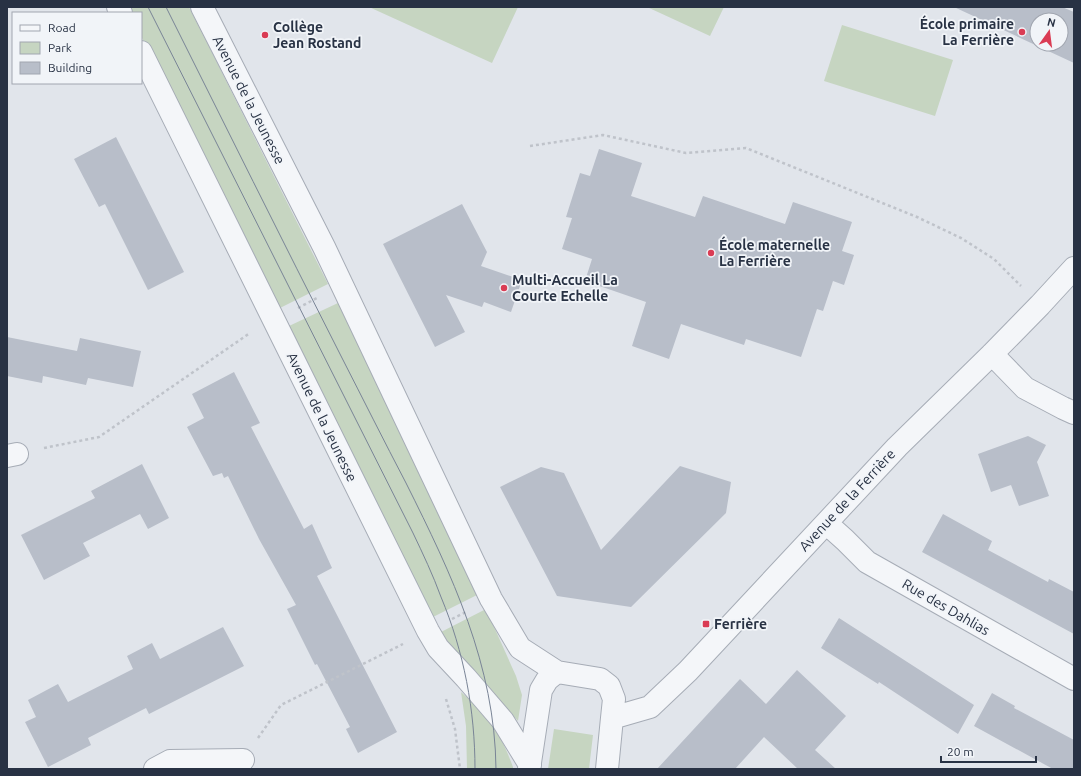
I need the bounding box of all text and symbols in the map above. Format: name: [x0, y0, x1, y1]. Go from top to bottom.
legend: [12, 12, 142, 84]
north arrow: [1029, 12, 1069, 52]
place label: École primaire La Ferrière: [920, 15, 1014, 48]
text: N: [1046, 15, 1057, 29]
place label: Collège Jean Rostand: [273, 19, 361, 51]
text: Road: [48, 21, 76, 34]
marker: École primaire La Ferrière: [1017, 27, 1027, 37]
marker: Collège Jean Rostand: [260, 30, 270, 40]
street label: Avenue de la Jeunesse: [210, 33, 288, 167]
text: Park: [48, 41, 72, 54]
text: Building: [48, 61, 92, 74]
place label: École maternelle La Ferrière: [719, 236, 830, 269]
marker: École maternelle La Ferrière: [706, 248, 716, 258]
place label: Multi-Accueil La Courte Echelle: [512, 272, 618, 304]
marker: Multi-Accueil La Courte Echelle: [499, 283, 509, 293]
street label: Avenue de la Jeunesse: [284, 350, 360, 484]
street label: Avenue de la Ferrière: [796, 446, 898, 554]
street label: Rue des Dahlias: [899, 576, 993, 638]
place label: Ferrière: [714, 616, 767, 632]
marker: Ferrière: [701, 619, 711, 629]
scale bar: [941, 738, 1036, 764]
text: 20 m: [947, 745, 974, 758]

